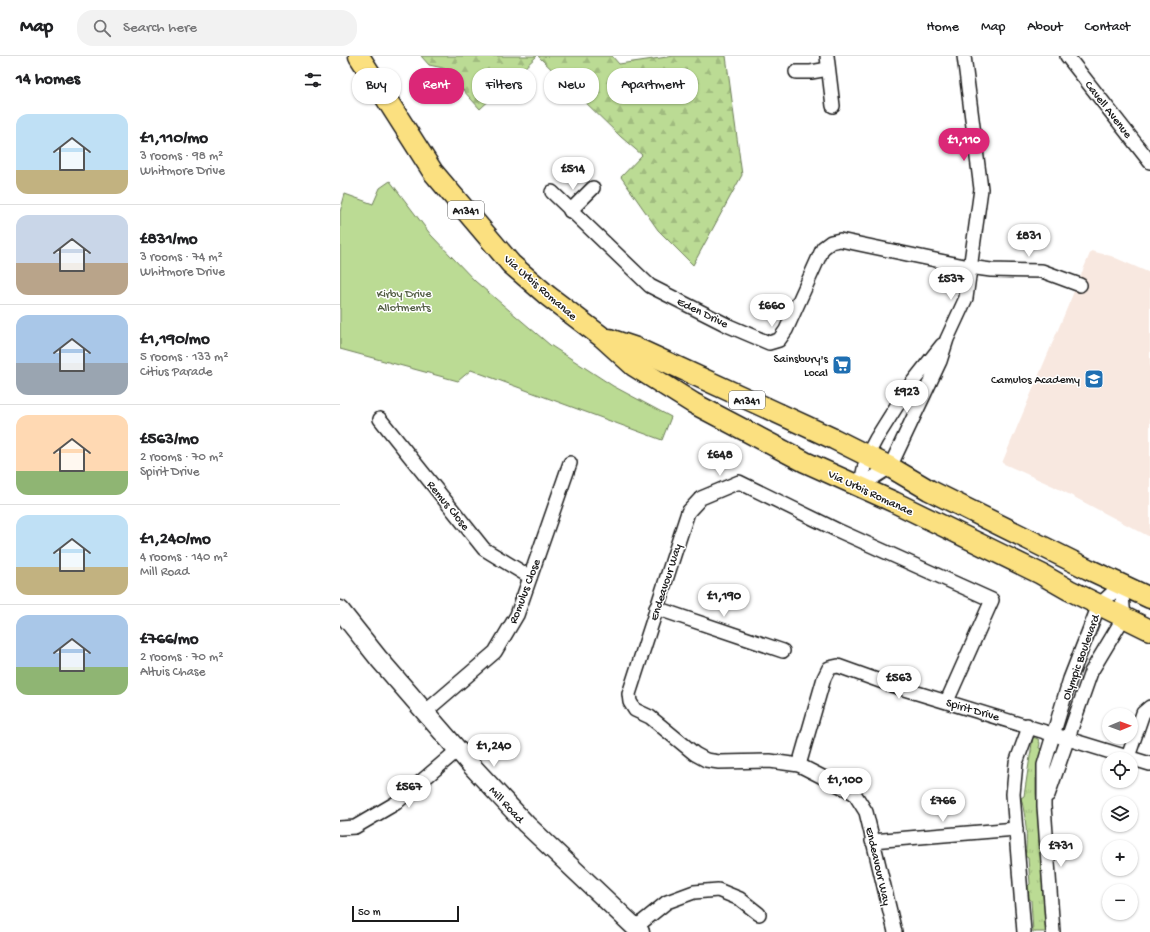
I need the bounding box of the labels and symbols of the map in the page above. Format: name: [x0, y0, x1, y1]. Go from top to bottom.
street label: Cavell Avenue: [1081, 79, 1135, 142]
pin: £1,110: [931, 128, 997, 162]
pin: £514: [549, 157, 597, 191]
road number: A1341: [448, 201, 484, 219]
pin: £831: [1005, 224, 1053, 258]
street label: Via Urbis Romanae: [499, 252, 580, 325]
pin: £537: [927, 267, 975, 301]
park label: Kirby Drive Allotments: [377, 288, 432, 316]
pin: £660: [748, 294, 796, 328]
street label: Eden Drive: [674, 295, 731, 333]
place label: Sainsbury's Local: [773, 353, 829, 381]
supermarket icon: Sainsbury's Local: [831, 354, 853, 376]
school or university icon: Camulos Academy: [1083, 368, 1105, 390]
place label: Camulos Academy: [991, 374, 1080, 388]
pin: £923: [883, 380, 931, 414]
road number: A1341: [729, 391, 765, 409]
pin: £648: [696, 443, 744, 477]
street label: Via Urbis Romanae: [824, 468, 916, 520]
street label: Remus Close: [423, 479, 472, 535]
street label: Endeavour Way: [648, 542, 686, 623]
street label: Romulus Close: [507, 557, 545, 626]
pin: £1,190: [691, 584, 757, 618]
street label: Olympic Boulevard: [1060, 612, 1104, 702]
pin: £563: [875, 666, 923, 700]
street label: Spirit Drive: [944, 697, 1001, 725]
north arrow: [1102, 708, 1138, 744]
pin: £1,240: [461, 734, 527, 768]
pin: £1,100: [812, 768, 878, 802]
pin: £567: [385, 775, 433, 809]
street label: Mill Road: [485, 784, 527, 827]
pin: £766: [919, 789, 967, 823]
street label: Endeavour Way: [861, 826, 893, 907]
pin: £731: [1037, 834, 1085, 868]
scale bar: [352, 904, 459, 923]

